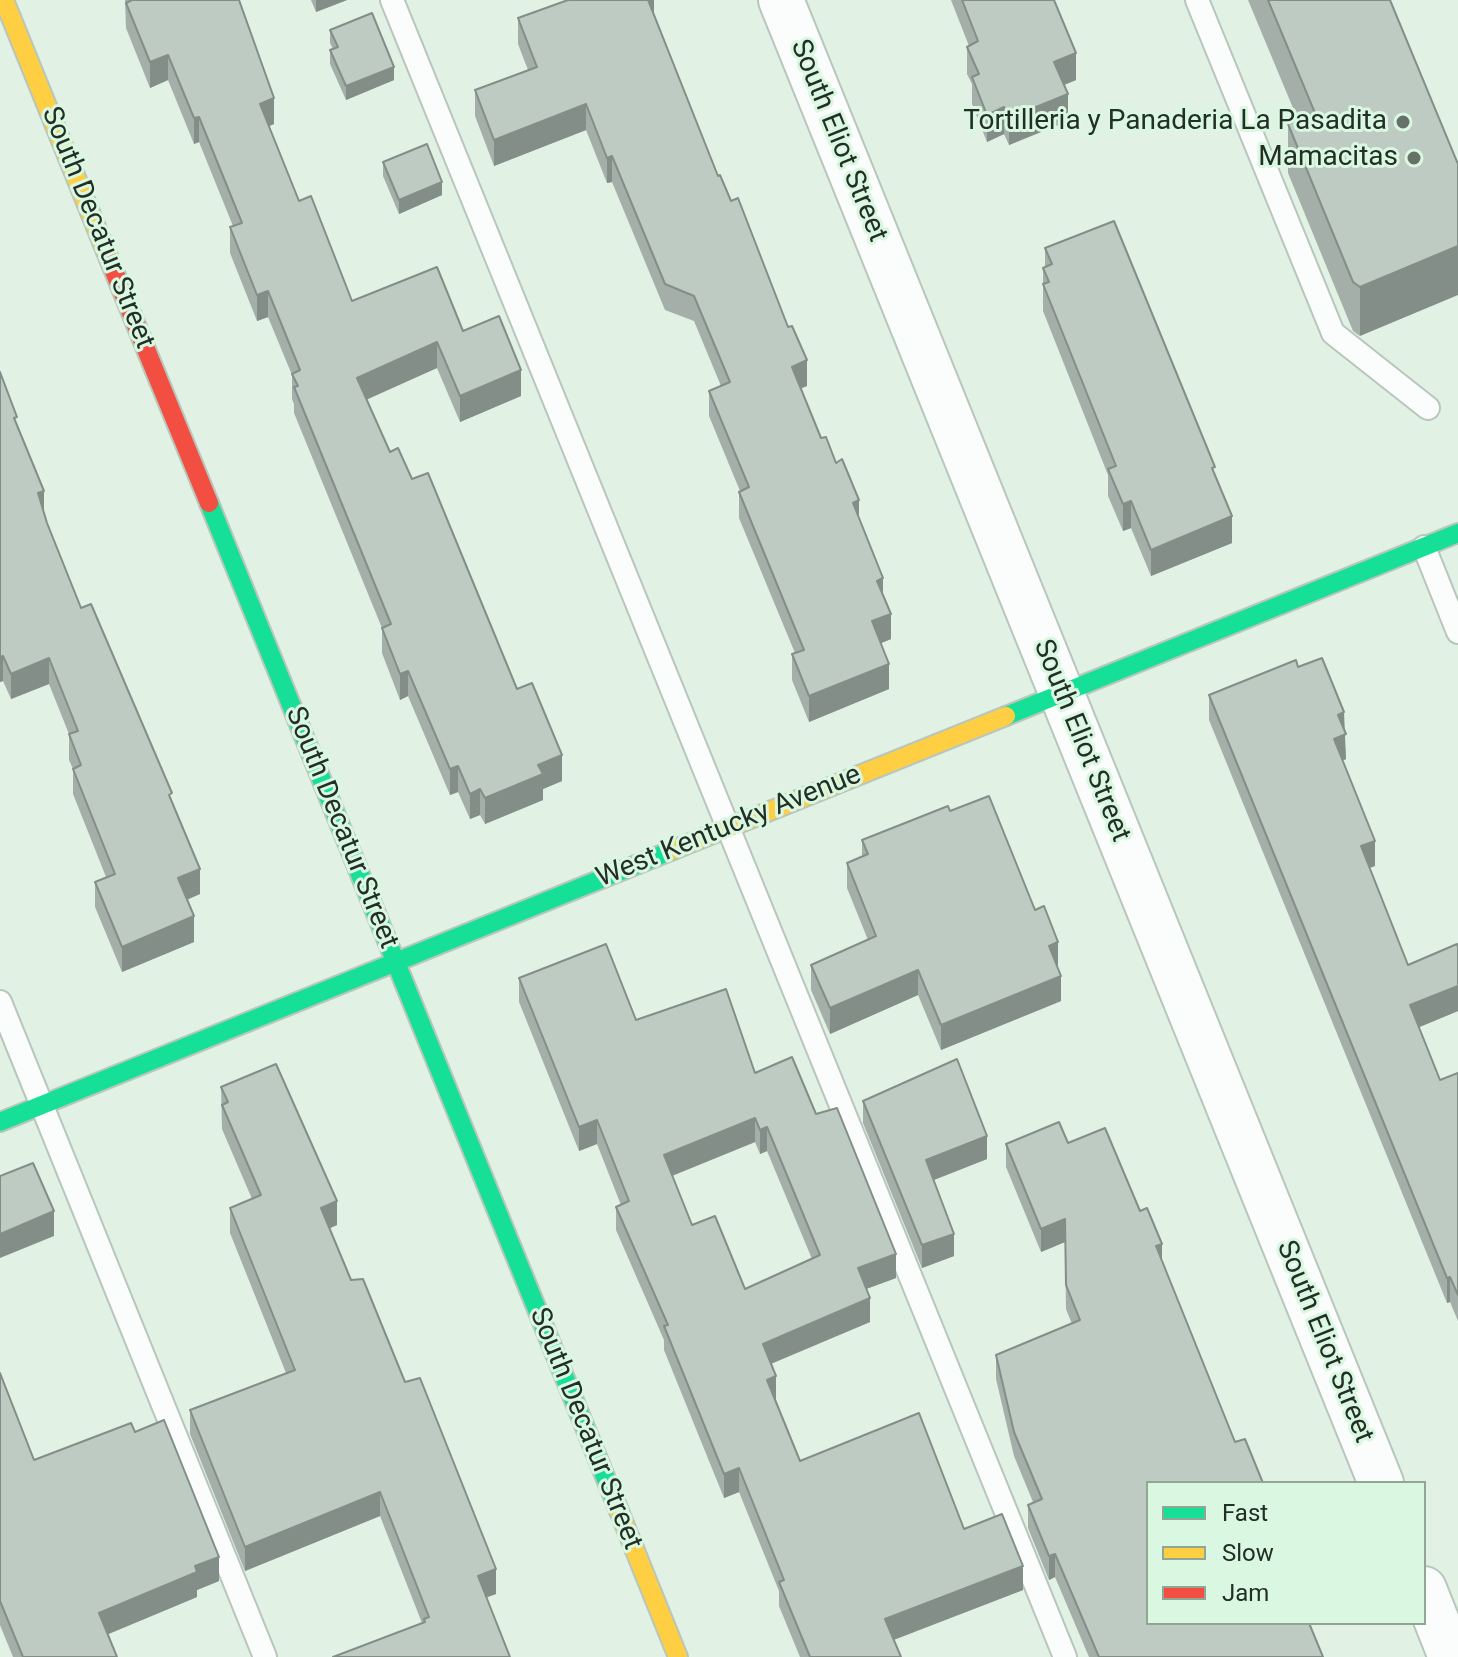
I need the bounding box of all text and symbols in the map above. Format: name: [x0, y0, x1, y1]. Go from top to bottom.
street label: South Eliot Street: [782, 35, 894, 247]
street label: South Decatur Street: [33, 102, 161, 354]
place label: Tortilleria y Panaderia La Pasadita: [963, 105, 1387, 139]
marker: Tortilleria y Panaderia La Pasadita: [1394, 113, 1412, 131]
place label: Mamacitas: [1258, 141, 1398, 175]
marker: Mamacitas: [1405, 149, 1423, 167]
street label: South Eliot Street: [1025, 635, 1137, 847]
street label: South Decatur Street: [277, 702, 405, 954]
street label: West Kentucky Avenue: [592, 759, 866, 895]
street label: South Eliot Street: [1268, 1236, 1380, 1448]
street label: South Decatur Street: [521, 1303, 649, 1555]
legend: [1146, 1481, 1426, 1625]
text: Fast: [1222, 1499, 1268, 1527]
text: Slow: [1222, 1539, 1274, 1567]
text: Jam: [1222, 1579, 1269, 1607]

